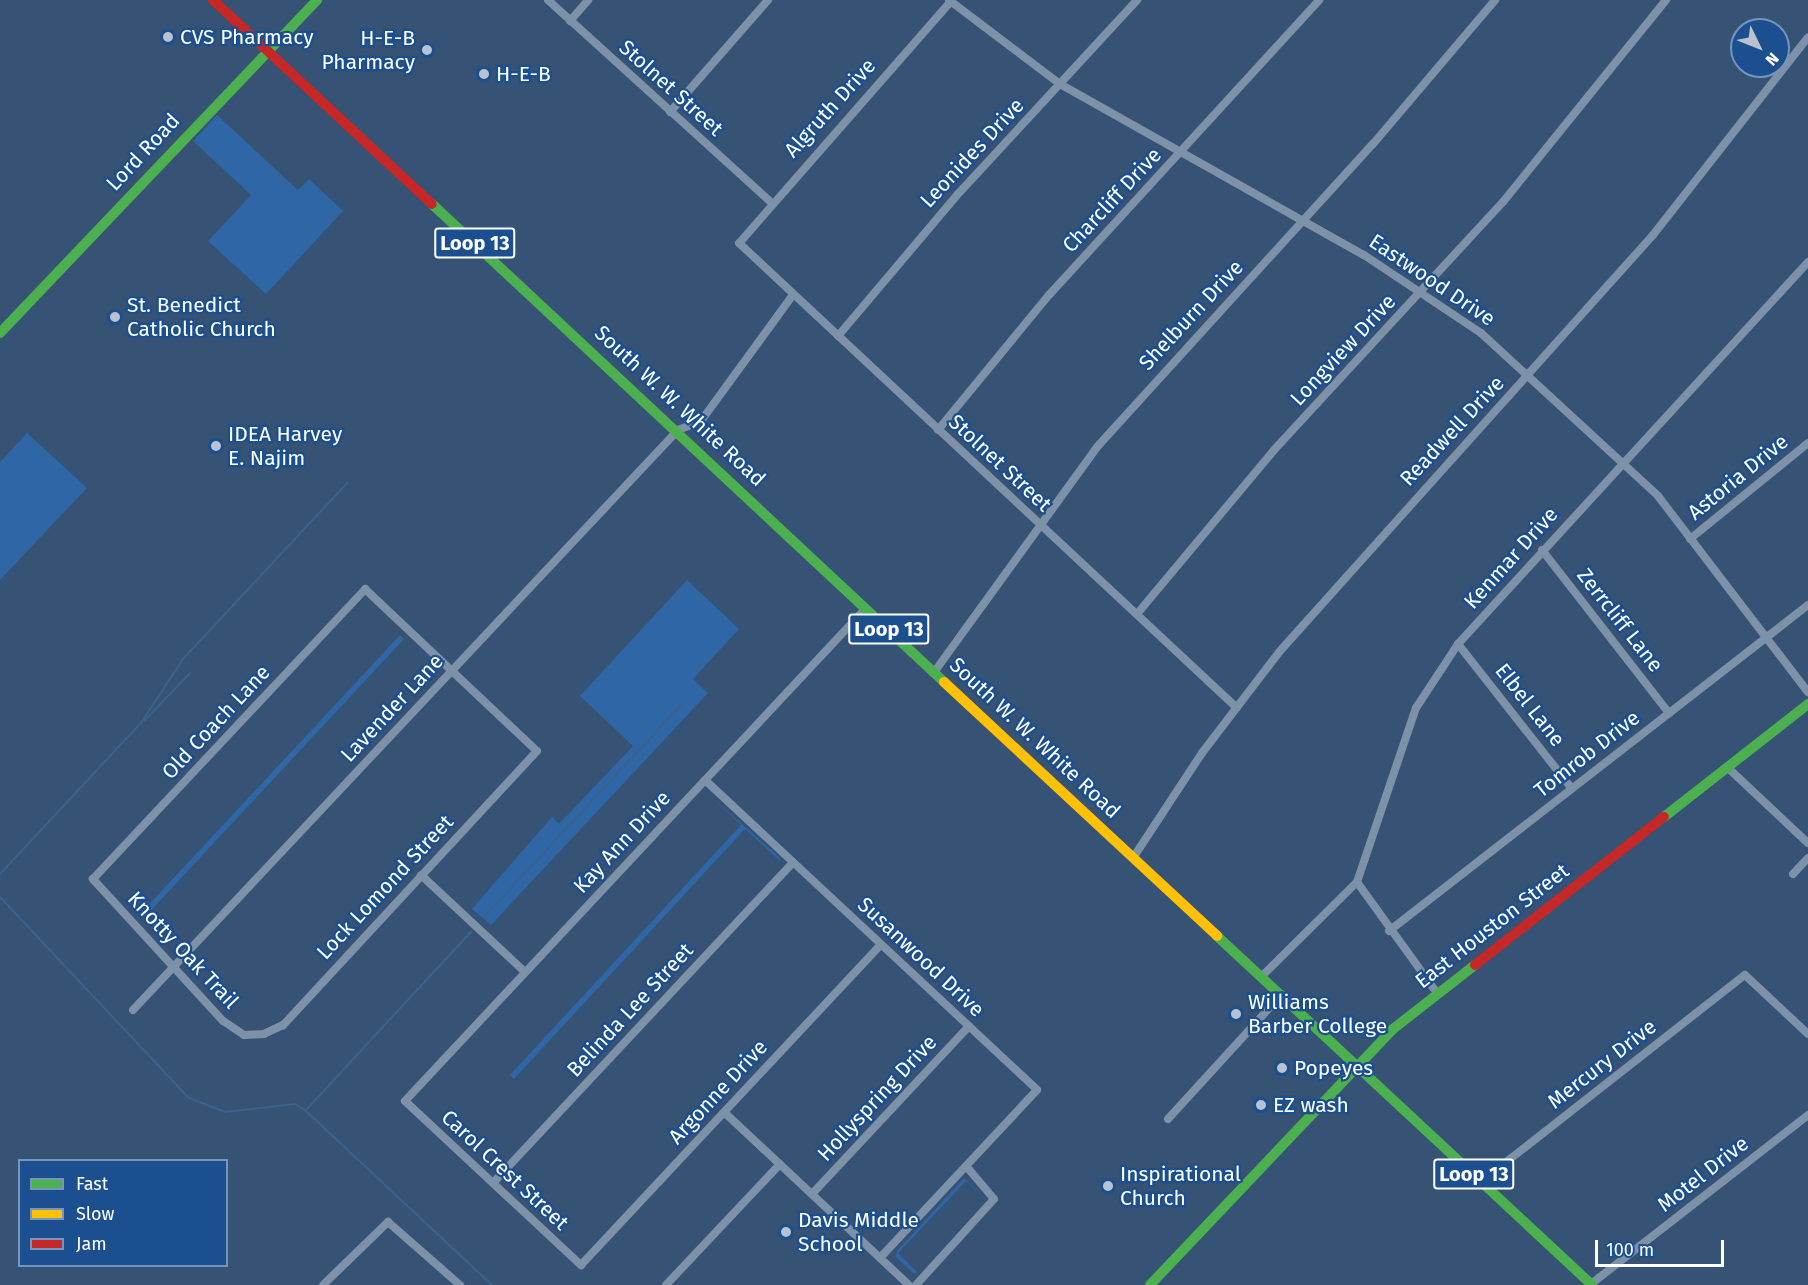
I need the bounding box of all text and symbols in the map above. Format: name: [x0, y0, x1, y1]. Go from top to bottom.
north arrow: [1730, 18, 1790, 78]
place label: CVS Pharmacy: [180, 24, 314, 50]
place label: H-E-B Pharmacy: [322, 25, 415, 75]
marker: CVS Pharmacy: [161, 30, 175, 44]
street label: Stolnet Street: [614, 35, 728, 141]
marker: H-E-B Pharmacy: [420, 43, 434, 57]
text: N: [1762, 49, 1783, 70]
street label: Algruth Drive: [779, 53, 881, 163]
place label: H-E-B: [496, 61, 551, 87]
marker: H-E-B: [477, 67, 491, 81]
street label: Leonides Drive: [915, 93, 1029, 213]
street label: Lord Road: [101, 108, 185, 196]
street label: Charcliff Drive: [1057, 142, 1167, 258]
road number: Loop 13: [433, 226, 517, 260]
street label: Eastwood Drive: [1364, 229, 1500, 331]
street label: Shelburn Drive: [1134, 255, 1248, 375]
street label: Longview Drive: [1285, 289, 1401, 411]
place label: St. Benedict Catholic Church: [127, 292, 276, 342]
marker: St. Benedict Catholic Church: [108, 310, 122, 324]
street label: South W. W. White Road: [589, 320, 771, 492]
street label: Readwell Drive: [1395, 371, 1509, 491]
street label: Stolnet Street: [944, 409, 1056, 517]
place label: IDEA Harvey E. Najim: [228, 421, 342, 471]
street label: Astoria Drive: [1683, 429, 1793, 525]
marker: IDEA Harvey E. Najim: [209, 439, 223, 453]
street label: Kenmar Drive: [1459, 502, 1563, 614]
street label: Zerrcliff Lane: [1572, 563, 1668, 677]
road number: Loop 13: [847, 612, 931, 646]
street label: Lavender Lane: [336, 649, 448, 767]
street label: South W. W. White Road: [944, 652, 1126, 824]
street label: Elbel Lane: [1490, 659, 1570, 751]
street label: Old Coach Lane: [157, 660, 275, 784]
street label: Tomrob Drive: [1529, 705, 1645, 803]
street label: Kay Ann Drive: [568, 786, 676, 898]
street label: Lock Lomond Street: [312, 810, 458, 964]
street label: East Houston Street: [1410, 858, 1574, 994]
street label: Knotty Oak Trail: [122, 886, 244, 1014]
street label: Susanwood Drive: [852, 892, 990, 1022]
street label: Belinda Lee Street: [562, 938, 698, 1082]
place label: Williams Barber College: [1248, 989, 1387, 1039]
marker: Williams Barber College: [1229, 1007, 1243, 1021]
street label: Mercury Drive: [1543, 1014, 1661, 1114]
street label: Hollyspring Drive: [812, 1030, 942, 1166]
street label: Argonne Drive: [663, 1035, 773, 1149]
place label: Popeyes: [1294, 1055, 1373, 1081]
marker: Popeyes: [1275, 1061, 1289, 1075]
place label: EZ wash: [1273, 1092, 1349, 1118]
marker: EZ wash: [1254, 1098, 1268, 1112]
street label: Carol Crest Street: [436, 1105, 574, 1235]
street label: Motel Drive: [1653, 1131, 1753, 1217]
road number: Loop 13: [1432, 1157, 1516, 1191]
legend: [18, 1159, 228, 1267]
place label: Inspirational Church: [1120, 1161, 1241, 1211]
text: Fast: [76, 1173, 108, 1195]
marker: Inspirational Church: [1101, 1179, 1115, 1193]
text: Slow: [76, 1203, 114, 1225]
place label: Davis Middle School: [798, 1207, 919, 1257]
marker: Davis Middle School: [779, 1225, 793, 1239]
scale bar: [1598, 1228, 1727, 1266]
text: Jam: [76, 1233, 107, 1255]
text: 100 m: [1606, 1239, 1654, 1261]

